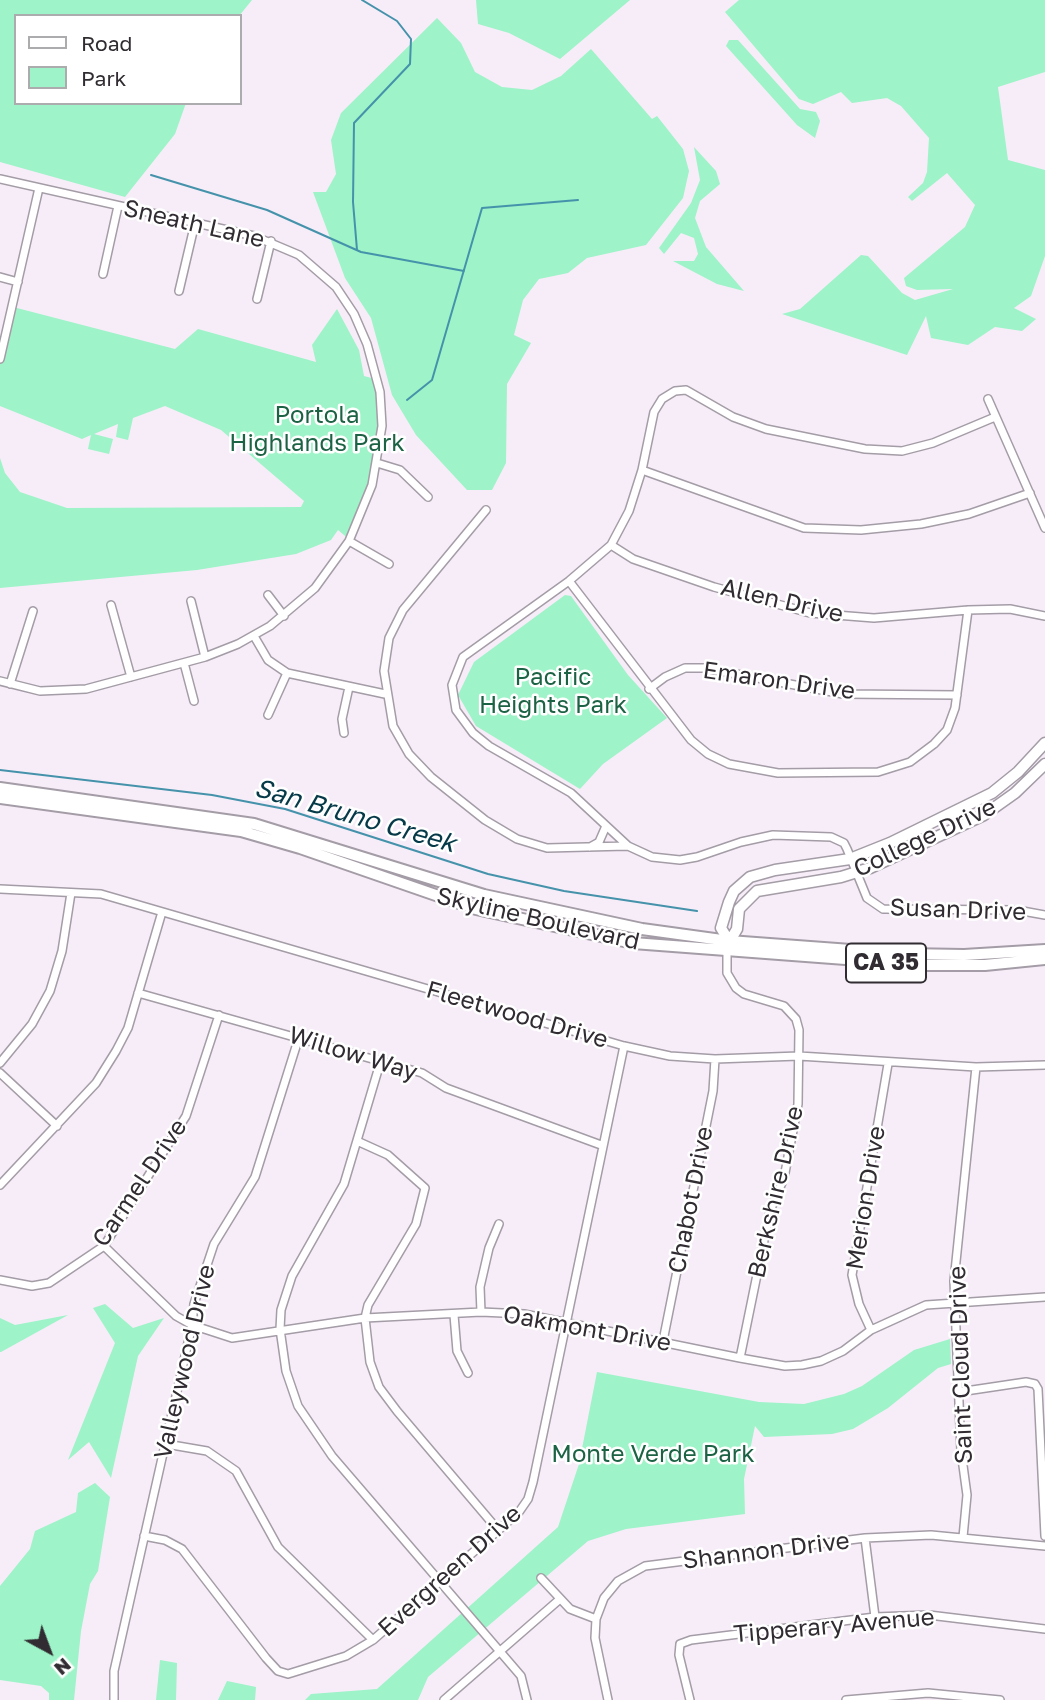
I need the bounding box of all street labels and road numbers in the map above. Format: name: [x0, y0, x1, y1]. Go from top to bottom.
street label: Sneath Lane: [121, 194, 267, 254]
street label: Allen Drive: [718, 573, 846, 629]
street label: Emaron Drive: [701, 656, 857, 706]
street label: College Drive: [849, 792, 1001, 884]
street label: Skyline Boulevard: [434, 882, 642, 956]
street label: Susan Drive: [889, 893, 1027, 927]
road number: CA 35: [846, 944, 926, 982]
street label: Fleetwood Drive: [423, 975, 611, 1055]
street label: Willow Way: [285, 1021, 421, 1087]
street label: Berkshire Drive: [742, 1103, 810, 1281]
street label: Carmel Drive: [87, 1114, 193, 1252]
street label: Chabot Drive: [663, 1124, 719, 1276]
street label: Merion Drive: [840, 1124, 892, 1272]
street label: Valleywood Drive: [149, 1262, 221, 1462]
street label: Saint Cloud Drive: [943, 1265, 979, 1465]
street label: Oakmont Drive: [501, 1300, 673, 1358]
street label: Evergreen Drive: [373, 1499, 527, 1643]
street label: Shannon Drive: [681, 1526, 851, 1576]
street label: Tipperary Avenue: [732, 1603, 936, 1649]

